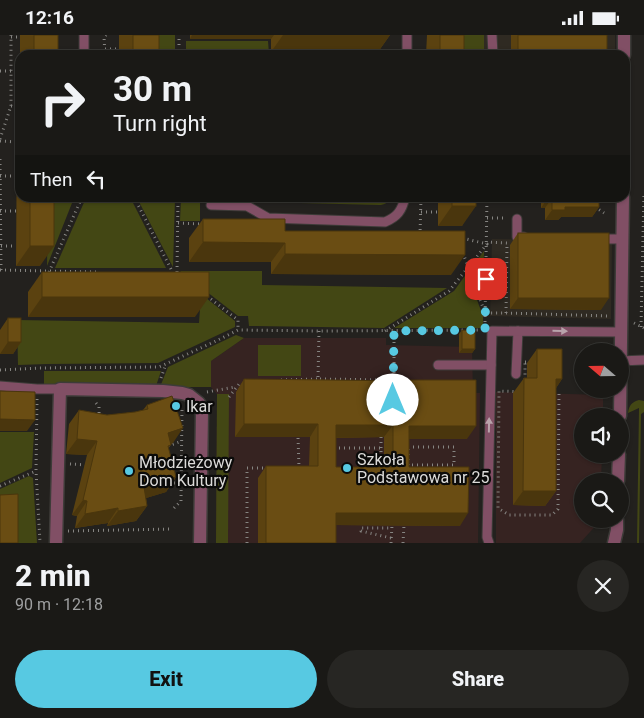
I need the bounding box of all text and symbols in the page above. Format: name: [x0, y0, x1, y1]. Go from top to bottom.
text: 12:16: [25, 6, 74, 29]
text: 30 m: [113, 69, 192, 110]
icon: right: [30, 70, 95, 135]
text: Turn right: [113, 111, 207, 136]
icon: left: [82, 165, 110, 193]
text: Then: [30, 168, 72, 191]
pin: [465, 258, 507, 300]
icon: arrive: [472, 265, 500, 293]
one-way arrow: [552, 327, 568, 335]
north arrow: [574, 343, 629, 397]
map controls: [574, 343, 629, 528]
position arrow: [366, 373, 418, 425]
place label: Ikar: [186, 397, 213, 416]
marker: Ikar: [170, 400, 182, 412]
button: sound: [574, 408, 629, 463]
one-way arrow: [486, 416, 494, 432]
place label: Szkoła Podstawowa nr 25: [357, 450, 489, 487]
place label: Młodzieżowy Dom Kultury: [139, 453, 233, 490]
marker: Szkoła Podstawowa nr 25: [341, 462, 353, 474]
marker: Młodzieżowy Dom Kultury: [123, 465, 135, 477]
button: search: [574, 473, 629, 528]
text: 2 min: [15, 558, 91, 593]
button: close: [577, 560, 629, 612]
text: 90 m · 12:18: [15, 595, 103, 614]
button: Exit: [15, 650, 317, 708]
button: Share: [327, 650, 629, 708]

